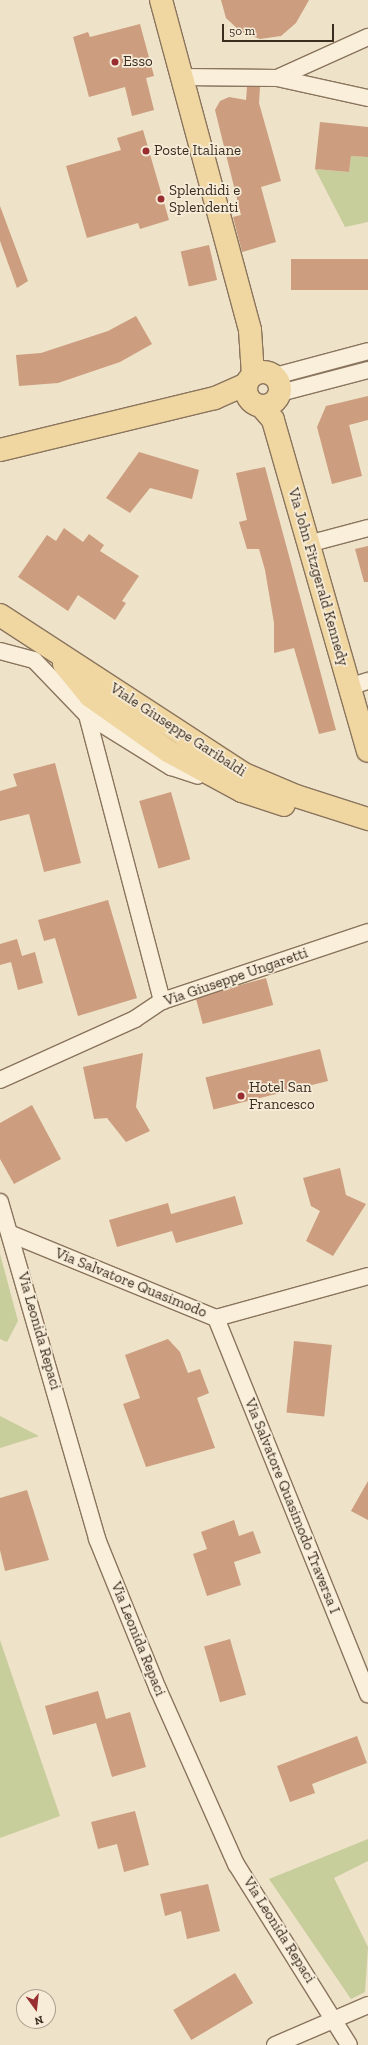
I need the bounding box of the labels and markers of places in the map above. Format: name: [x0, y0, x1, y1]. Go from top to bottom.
place label: Esso: [123, 53, 153, 71]
marker: Esso: [110, 57, 120, 67]
place label: Poste Italiane: [154, 142, 241, 160]
marker: Poste Italiane: [141, 146, 151, 156]
place label: Splendidi e Splendenti: [169, 181, 240, 216]
marker: Splendidi e Splendenti: [156, 194, 166, 204]
place label: Hotel San Francesco: [249, 1078, 315, 1113]
marker: Hotel San Francesco: [236, 1091, 246, 1101]

